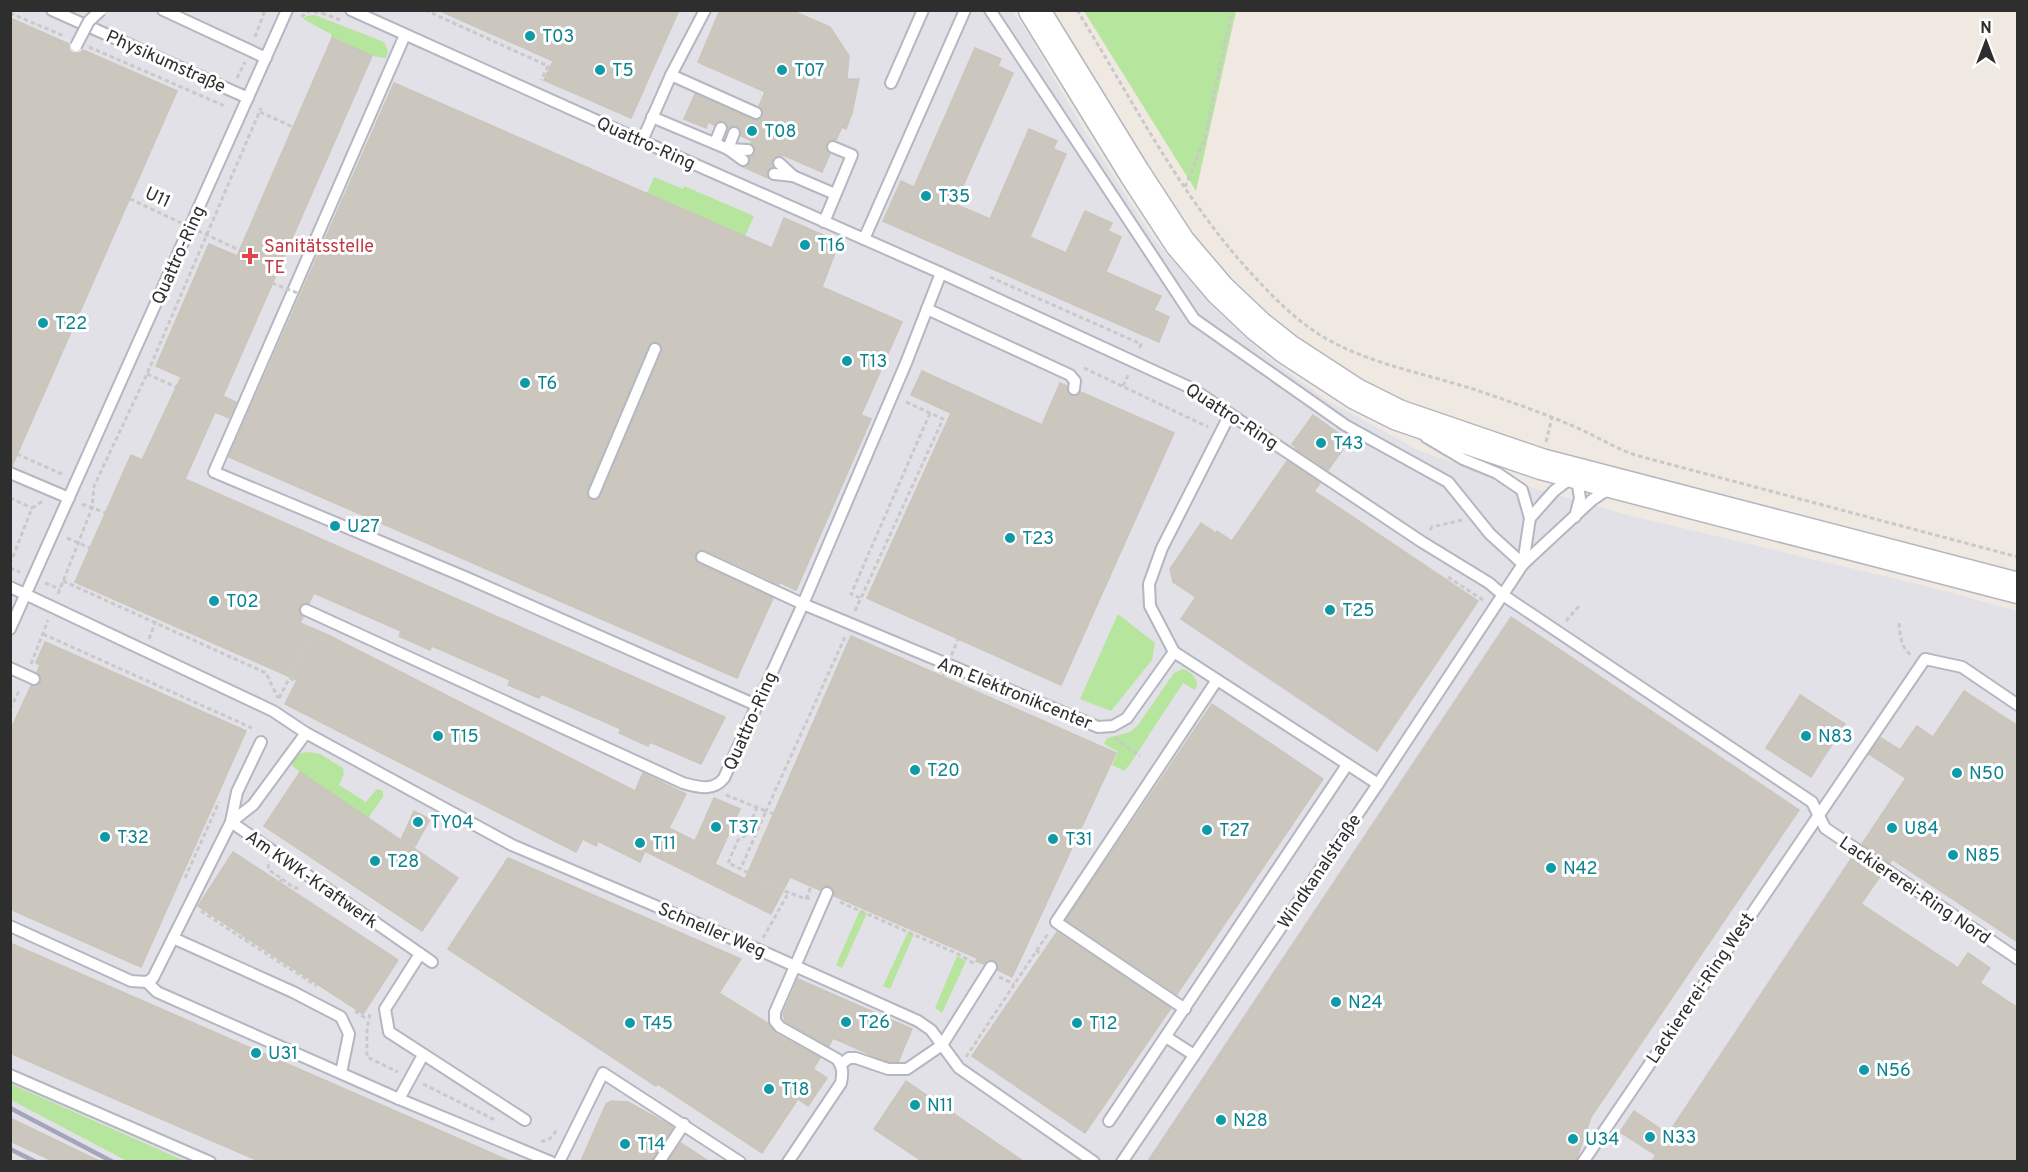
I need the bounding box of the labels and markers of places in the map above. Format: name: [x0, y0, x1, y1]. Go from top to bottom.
place label: T03: [542, 26, 574, 49]
marker: T03: [523, 29, 537, 43]
place label: T5: [612, 60, 634, 83]
place label: T07: [794, 60, 824, 83]
marker: T5: [593, 63, 607, 77]
marker: T07: [775, 63, 789, 77]
place label: T08: [764, 121, 797, 144]
marker: T08: [745, 124, 759, 138]
place label: T35: [938, 186, 970, 209]
marker: T35: [919, 189, 933, 203]
place label: T16: [817, 235, 845, 258]
place label: Sanitätsstelle TE: [264, 236, 374, 280]
marker: T16: [798, 238, 812, 252]
marker: Sanitätsstelle TE: [241, 247, 259, 265]
place label: T22: [55, 313, 87, 336]
marker: T22: [36, 316, 50, 330]
place label: T13: [859, 351, 887, 374]
marker: T13: [840, 354, 854, 368]
place label: T6: [537, 373, 557, 396]
marker: T6: [518, 376, 532, 390]
place label: T43: [1333, 433, 1364, 456]
marker: T43: [1314, 436, 1328, 450]
place label: U27: [347, 516, 380, 539]
marker: U27: [328, 519, 342, 533]
place label: T23: [1022, 528, 1054, 551]
marker: T23: [1003, 531, 1017, 545]
place label: T02: [226, 591, 259, 614]
marker: T02: [207, 594, 221, 608]
place label: T25: [1342, 600, 1374, 623]
marker: T25: [1323, 603, 1337, 617]
place label: T15: [450, 726, 479, 749]
place label: N83: [1818, 726, 1853, 749]
marker: T15: [431, 729, 445, 743]
marker: N83: [1799, 729, 1813, 743]
place label: T20: [927, 760, 960, 783]
marker: T20: [908, 763, 922, 777]
place label: N50: [1969, 763, 2004, 786]
marker: N50: [1950, 766, 1964, 780]
place label: TY04: [430, 812, 474, 835]
marker: TY04: [411, 815, 425, 829]
place label: T37: [728, 817, 758, 840]
place label: U84: [1904, 818, 1939, 841]
marker: T37: [709, 820, 723, 834]
place label: T27: [1219, 820, 1249, 843]
marker: U84: [1885, 821, 1899, 835]
marker: T27: [1200, 823, 1214, 837]
place label: T32: [117, 827, 149, 850]
place label: T31: [1065, 829, 1093, 852]
marker: T32: [98, 830, 112, 844]
marker: T31: [1046, 832, 1060, 846]
place label: T11: [652, 833, 676, 856]
marker: T11: [633, 836, 647, 850]
place label: N85: [1965, 845, 2000, 868]
marker: N85: [1946, 848, 1960, 862]
place label: T28: [387, 851, 419, 874]
marker: T28: [368, 854, 382, 868]
place label: N42: [1563, 858, 1598, 881]
marker: N42: [1544, 861, 1558, 875]
place label: N24: [1348, 992, 1383, 1015]
marker: N24: [1329, 995, 1343, 1009]
place label: T26: [858, 1012, 890, 1035]
place label: T45: [642, 1013, 673, 1036]
place label: T12: [1089, 1013, 1118, 1036]
marker: T26: [839, 1015, 853, 1029]
marker: T45: [623, 1016, 637, 1030]
marker: T12: [1070, 1016, 1084, 1030]
place label: U31: [268, 1043, 298, 1066]
marker: U31: [249, 1046, 263, 1060]
place label: N56: [1876, 1060, 1911, 1083]
marker: N56: [1857, 1063, 1871, 1077]
place label: T18: [781, 1079, 810, 1102]
marker: T18: [762, 1082, 776, 1096]
place label: N11: [927, 1095, 953, 1118]
marker: N11: [908, 1098, 922, 1112]
place label: N28: [1233, 1110, 1268, 1133]
marker: N28: [1214, 1113, 1228, 1127]
place label: N33: [1662, 1127, 1696, 1150]
place label: U34: [1585, 1129, 1619, 1152]
marker: N33: [1643, 1130, 1657, 1144]
marker: U34: [1566, 1132, 1580, 1146]
place label: T14: [637, 1134, 665, 1157]
marker: T14: [618, 1137, 632, 1151]

